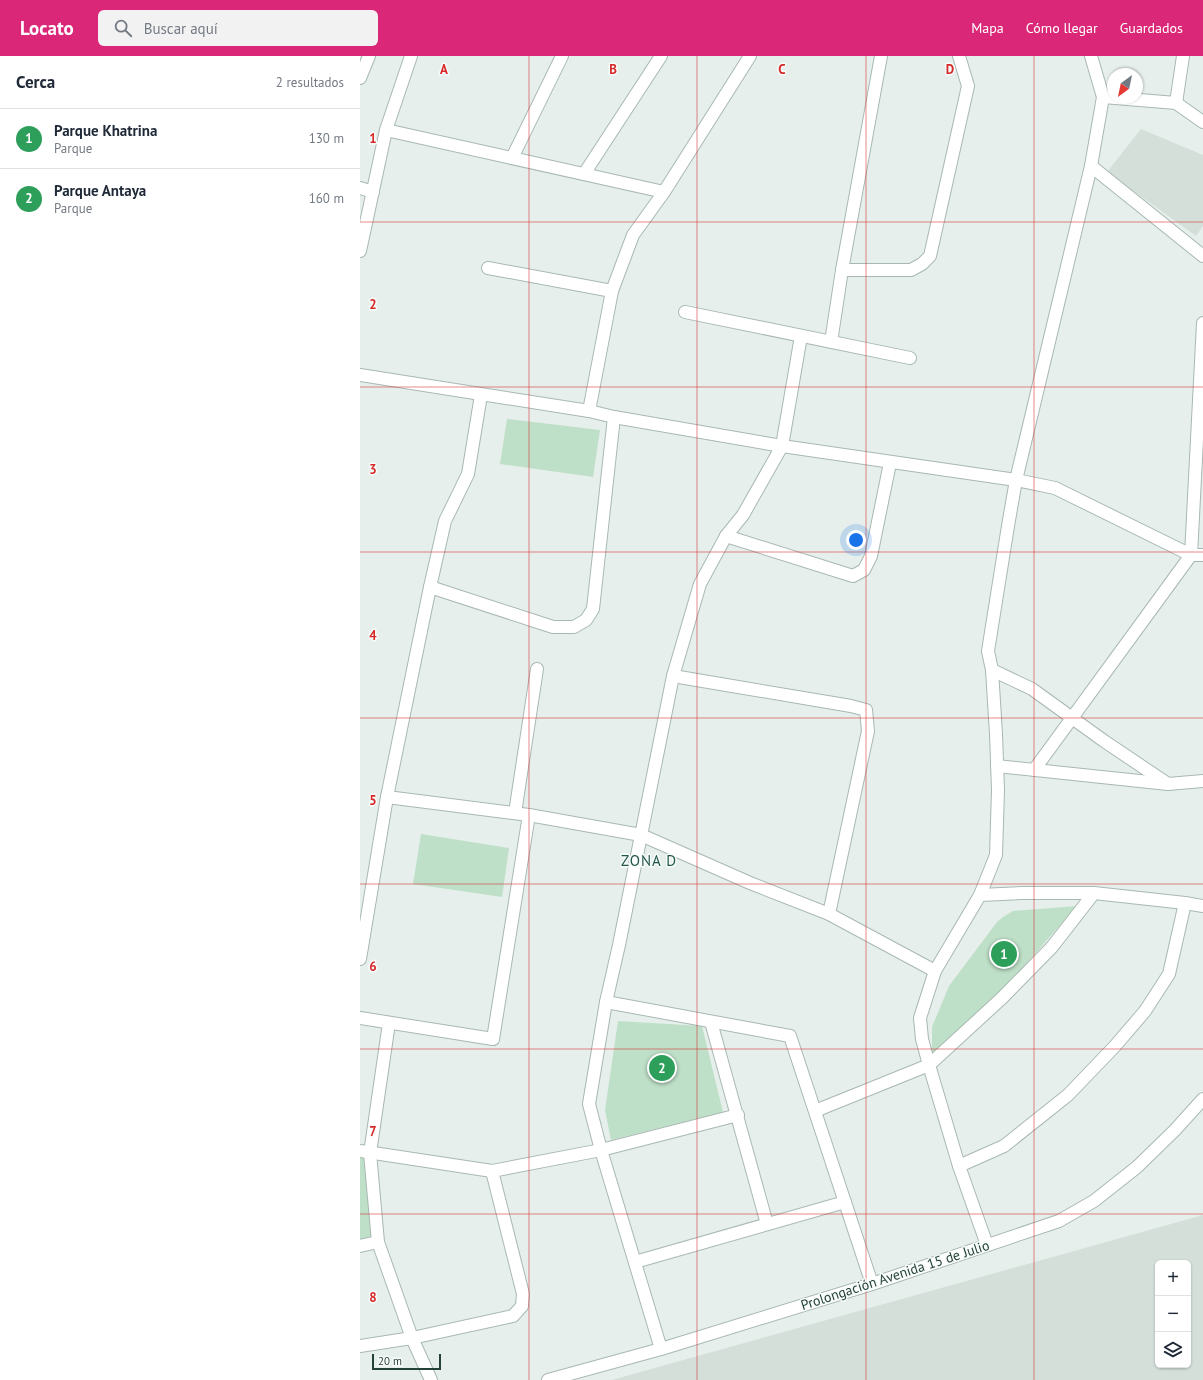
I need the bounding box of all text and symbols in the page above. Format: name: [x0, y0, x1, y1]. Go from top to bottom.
search box: [98, 10, 378, 46]
text: Locato: [20, 16, 74, 40]
icon: search: [112, 17, 134, 39]
text: Buscar aquí: [144, 19, 218, 38]
text: Mapa: [971, 19, 1004, 37]
text: Cómo llegar: [1026, 19, 1098, 37]
text: Guardados: [1120, 19, 1183, 37]
text: A: [440, 61, 448, 78]
text: B: [609, 61, 617, 78]
text: C: [778, 61, 786, 78]
text: D: [946, 61, 954, 78]
north arrow: [1107, 68, 1143, 104]
text: Cerca: [16, 71, 55, 93]
text: 2 resultados: [276, 74, 344, 91]
text: Parque Khatrina: [54, 121, 157, 140]
text: 1: [25, 130, 33, 147]
text: 130 m: [309, 130, 344, 147]
text: 1: [369, 130, 377, 147]
text: Parque: [54, 140, 92, 157]
text: Parque Antaya: [54, 181, 146, 200]
text: 2: [25, 190, 33, 207]
text: 160 m: [309, 190, 344, 207]
text: Parque: [54, 200, 92, 217]
text: 2: [369, 296, 377, 313]
text: 3: [369, 461, 377, 478]
your location: [846, 530, 866, 550]
text: 4: [369, 627, 377, 644]
text: 5: [369, 792, 377, 809]
district label: ZONA D: [621, 851, 677, 870]
pin: 1: [991, 939, 1017, 969]
text: 6: [369, 958, 377, 975]
pin: 2: [649, 1053, 675, 1083]
text: 7: [369, 1123, 377, 1140]
street label: Prolongación Avenida 15 de Julio: [798, 1236, 992, 1314]
map controls: [1155, 1260, 1191, 1368]
button: +: [1155, 1260, 1191, 1296]
text: 8: [369, 1289, 377, 1306]
button: −: [1155, 1296, 1191, 1332]
button: layers: [1155, 1332, 1191, 1368]
scale bar: [372, 1352, 441, 1371]
text: 20 m: [378, 1354, 402, 1368]

